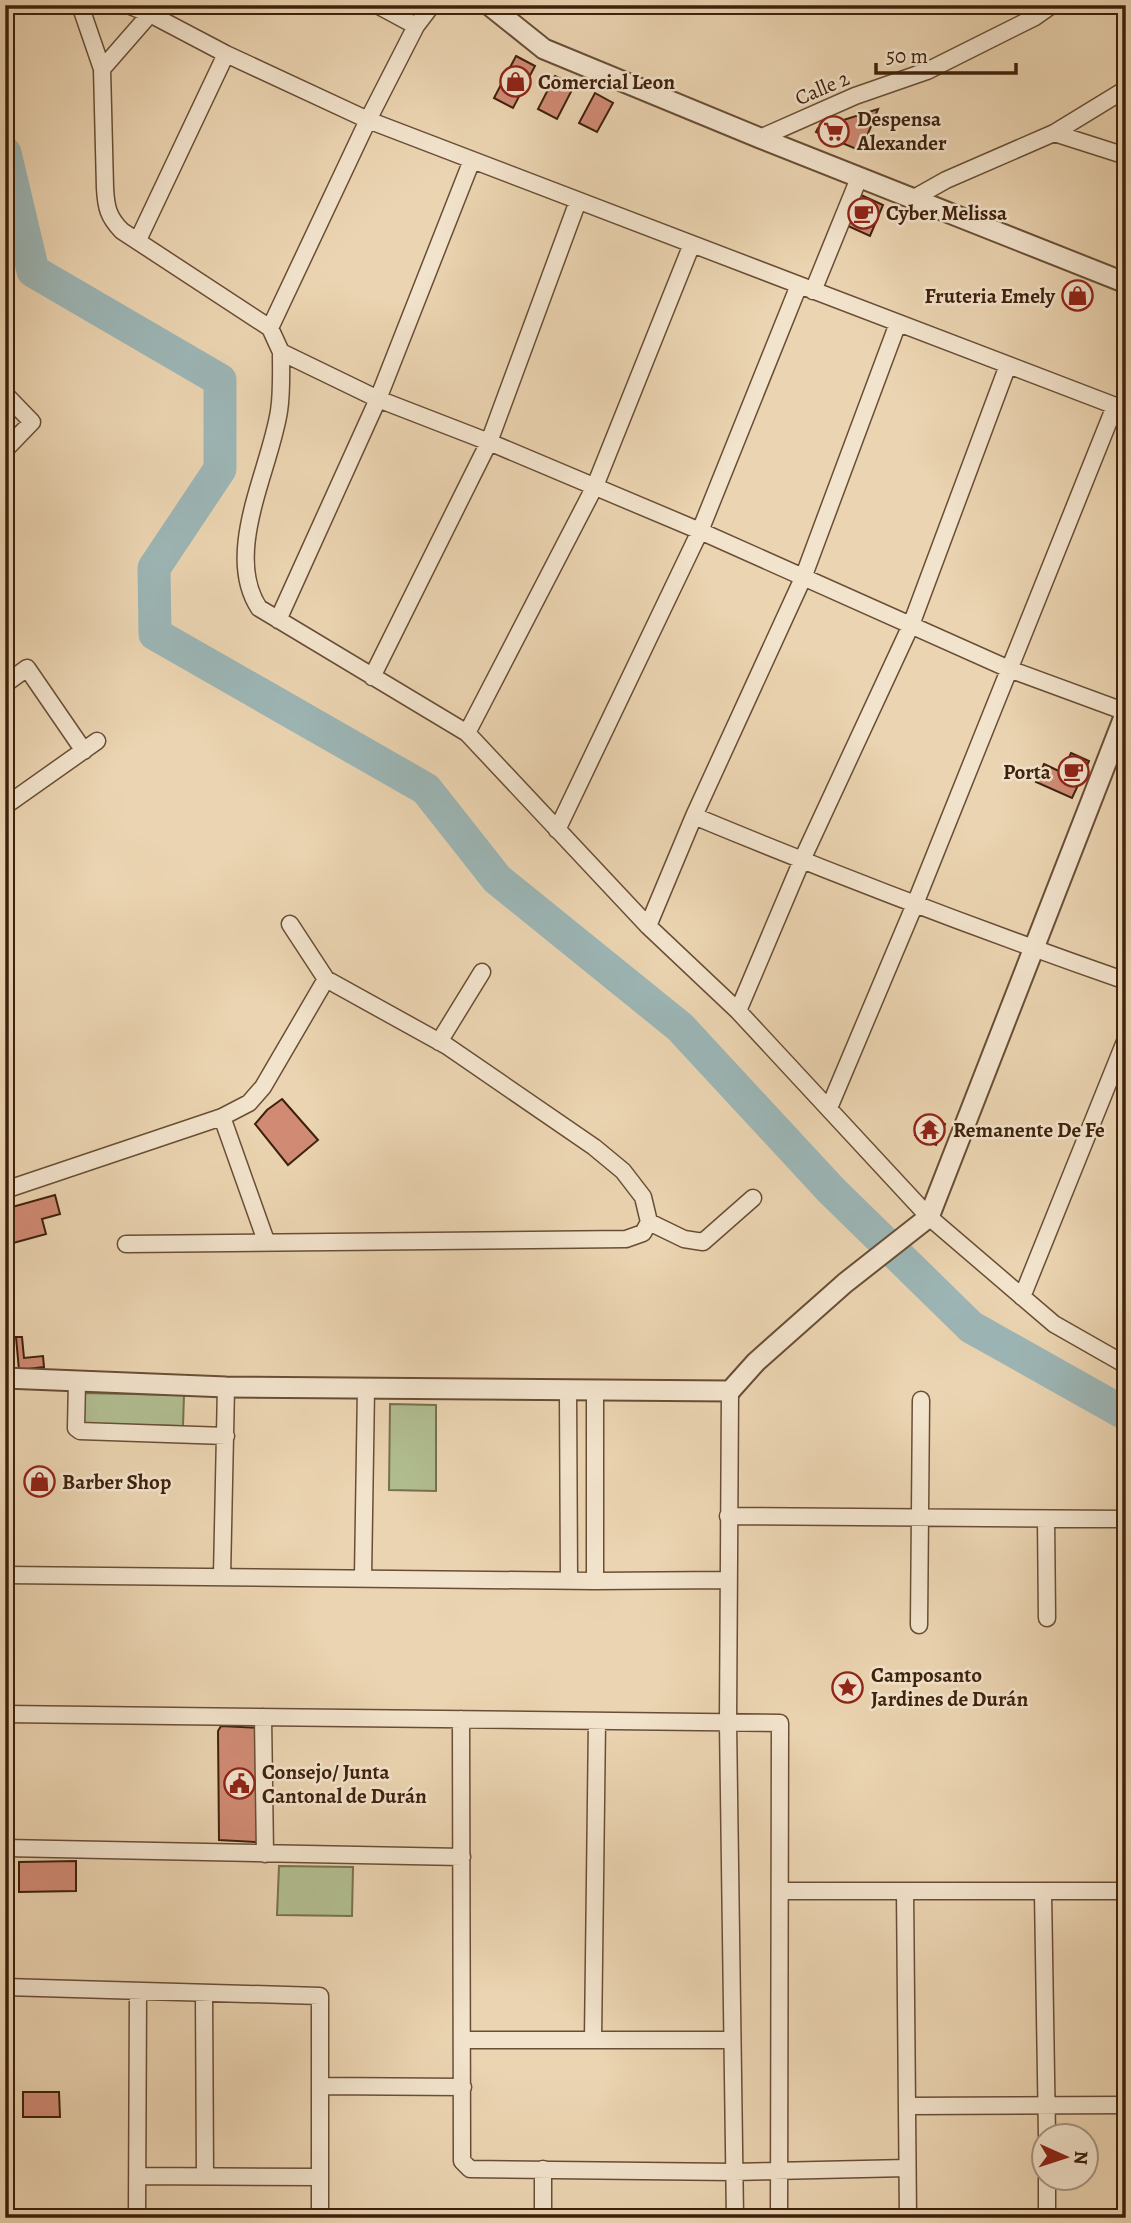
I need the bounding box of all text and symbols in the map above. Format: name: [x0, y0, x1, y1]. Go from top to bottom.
scale bar: [876, 32, 1016, 76]
text: 50 m: [886, 42, 928, 70]
street label: Calle 2: [790, 64, 854, 112]
shop icon: Comercial Leon: [498, 65, 532, 99]
place label: Comercial Leon: [538, 68, 675, 96]
place label: Despensa Alexander: [856, 105, 947, 157]
supermarket icon: Despensa Alexander: [817, 114, 851, 148]
cafe icon: Cyber Melissa: [846, 196, 880, 230]
place label: Cyber Melissa: [886, 199, 1008, 227]
shop icon: Fruteria Emely: [1061, 279, 1095, 313]
place label: Fruteria Emely: [924, 282, 1056, 310]
cafe icon: Porta: [1057, 755, 1091, 789]
place label: Porta: [1003, 758, 1052, 786]
temple icon: Remanente De Fe: [913, 1113, 947, 1147]
place label: Remanente De Fe: [953, 1116, 1105, 1144]
shop icon: Barber Shop: [22, 1465, 56, 1499]
place label: Barber Shop: [62, 1468, 171, 1496]
place label: Camposanto Jardines de Durán: [871, 1661, 1028, 1713]
place icon: Camposanto Jardines de Durán: [831, 1670, 865, 1704]
place label: Consejo/ Junta Cantonal de Durán: [262, 1758, 427, 1810]
public building icon: Consejo/ Junta Cantonal de Durán: [222, 1767, 256, 1801]
north arrow: [1030, 2122, 1100, 2192]
text: N: [1068, 2150, 1094, 2166]

